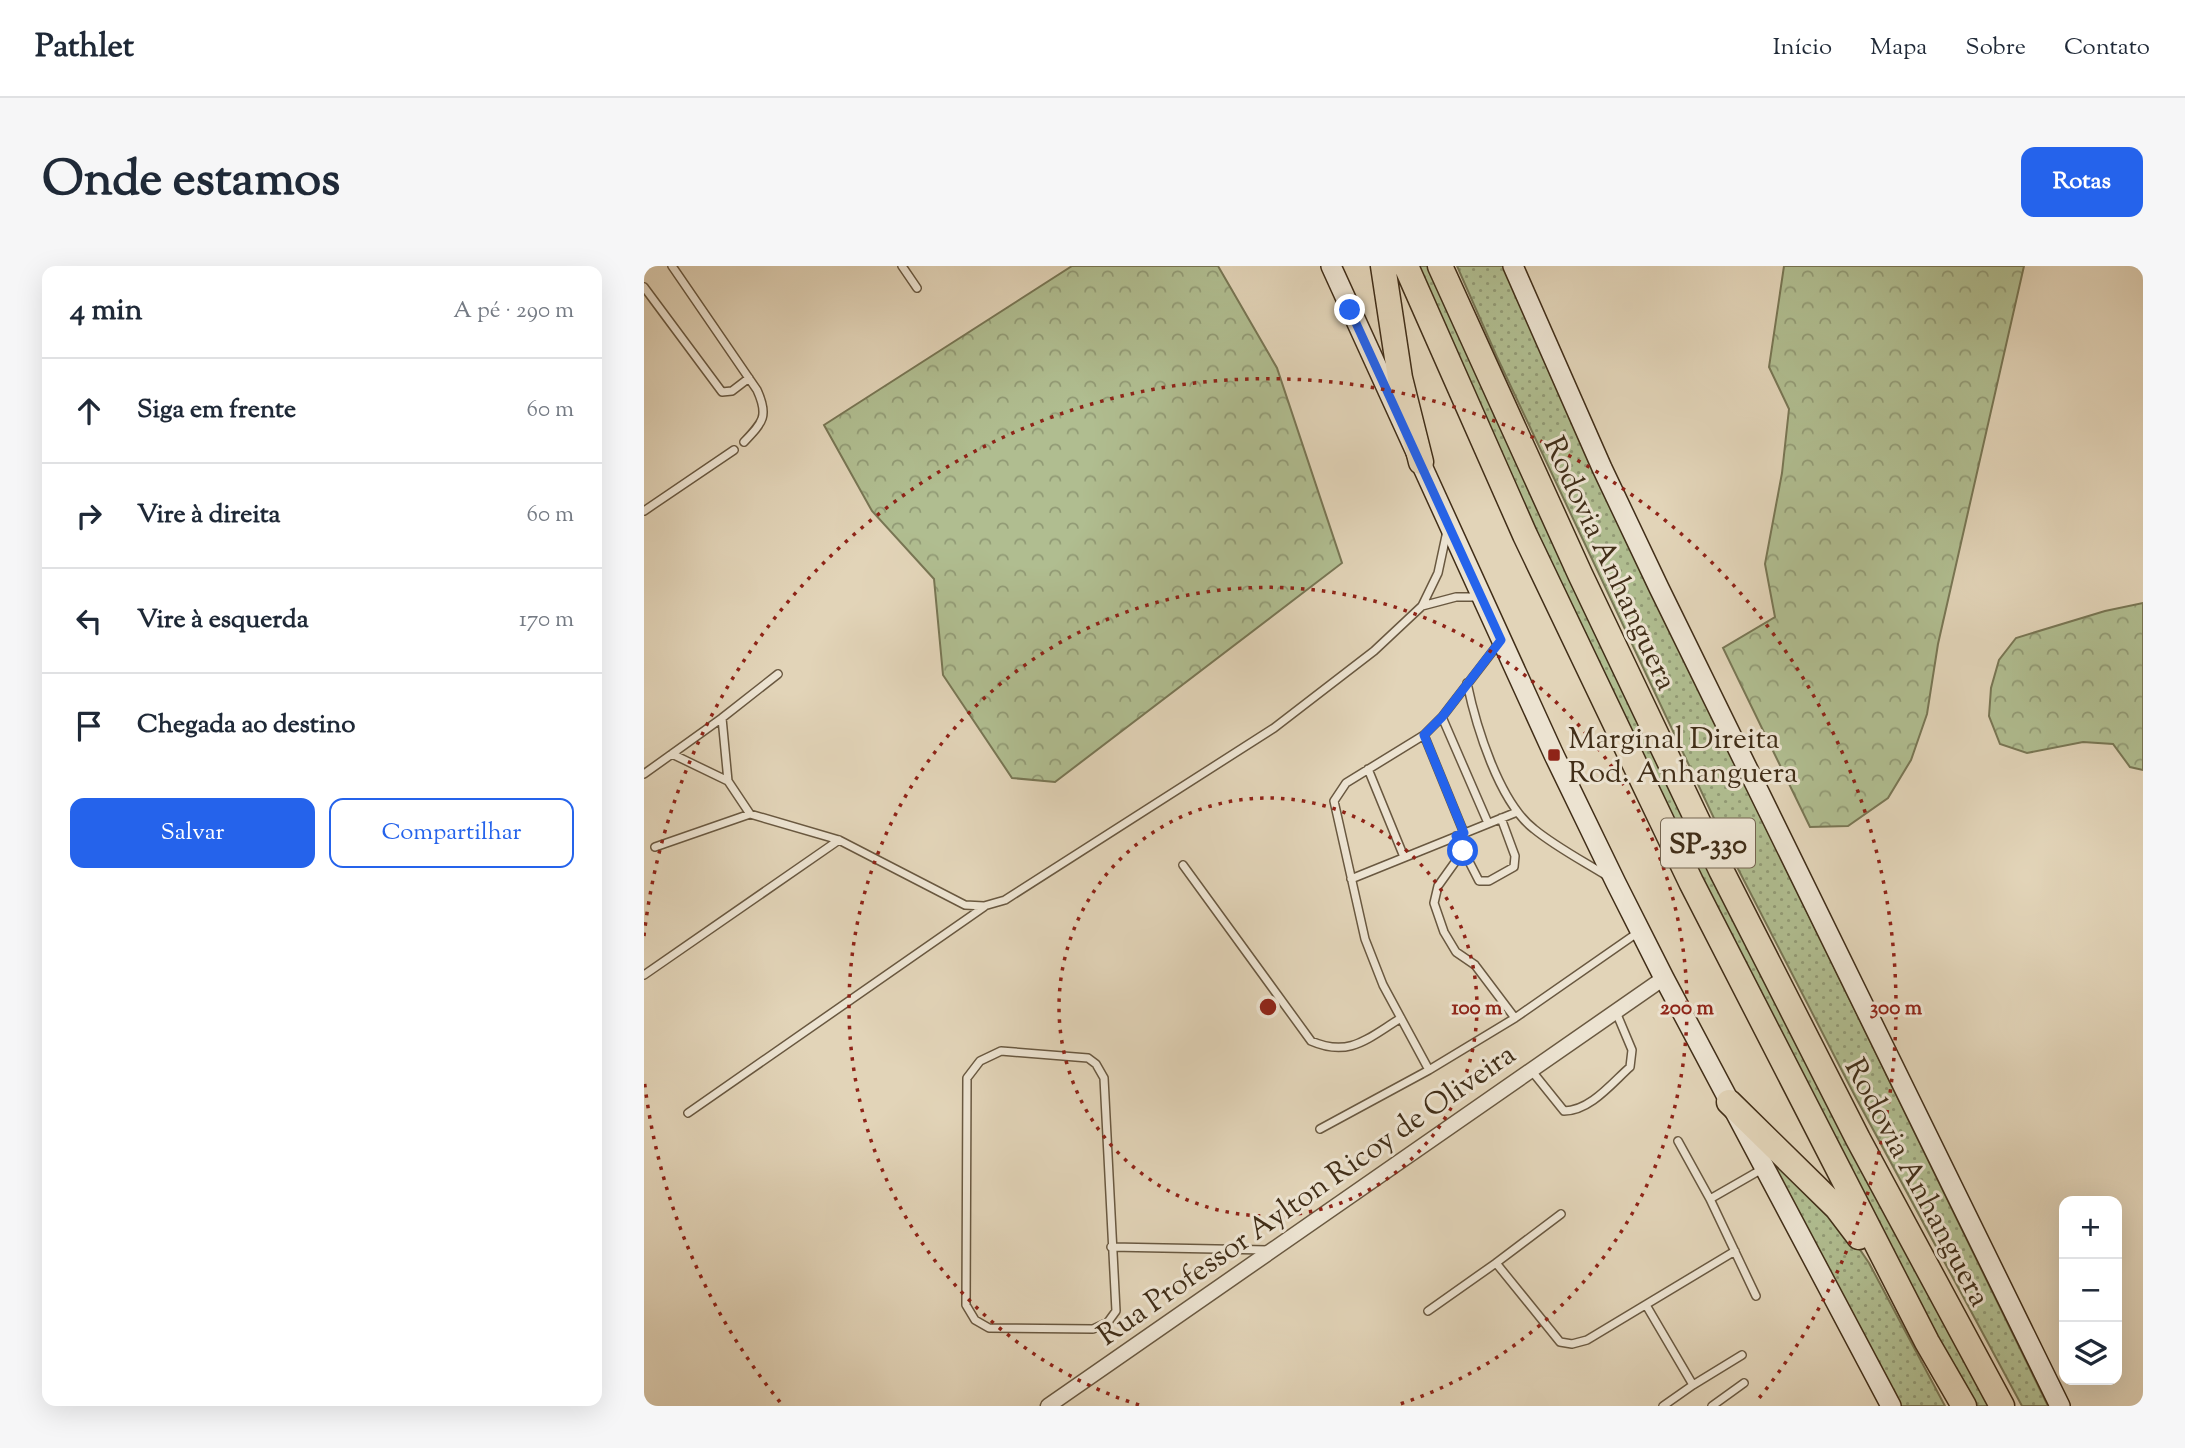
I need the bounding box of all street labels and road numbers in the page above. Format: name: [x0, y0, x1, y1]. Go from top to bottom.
street label: Rodovia Anhanguera: [1531, 430, 1687, 698]
road number: SP-330: [1661, 818, 1755, 868]
street label: Rua Professor Aylton Ricoy de Oliveira: [1089, 1034, 1526, 1358]
street label: Rodovia Anhanguera: [1832, 1051, 2000, 1315]

